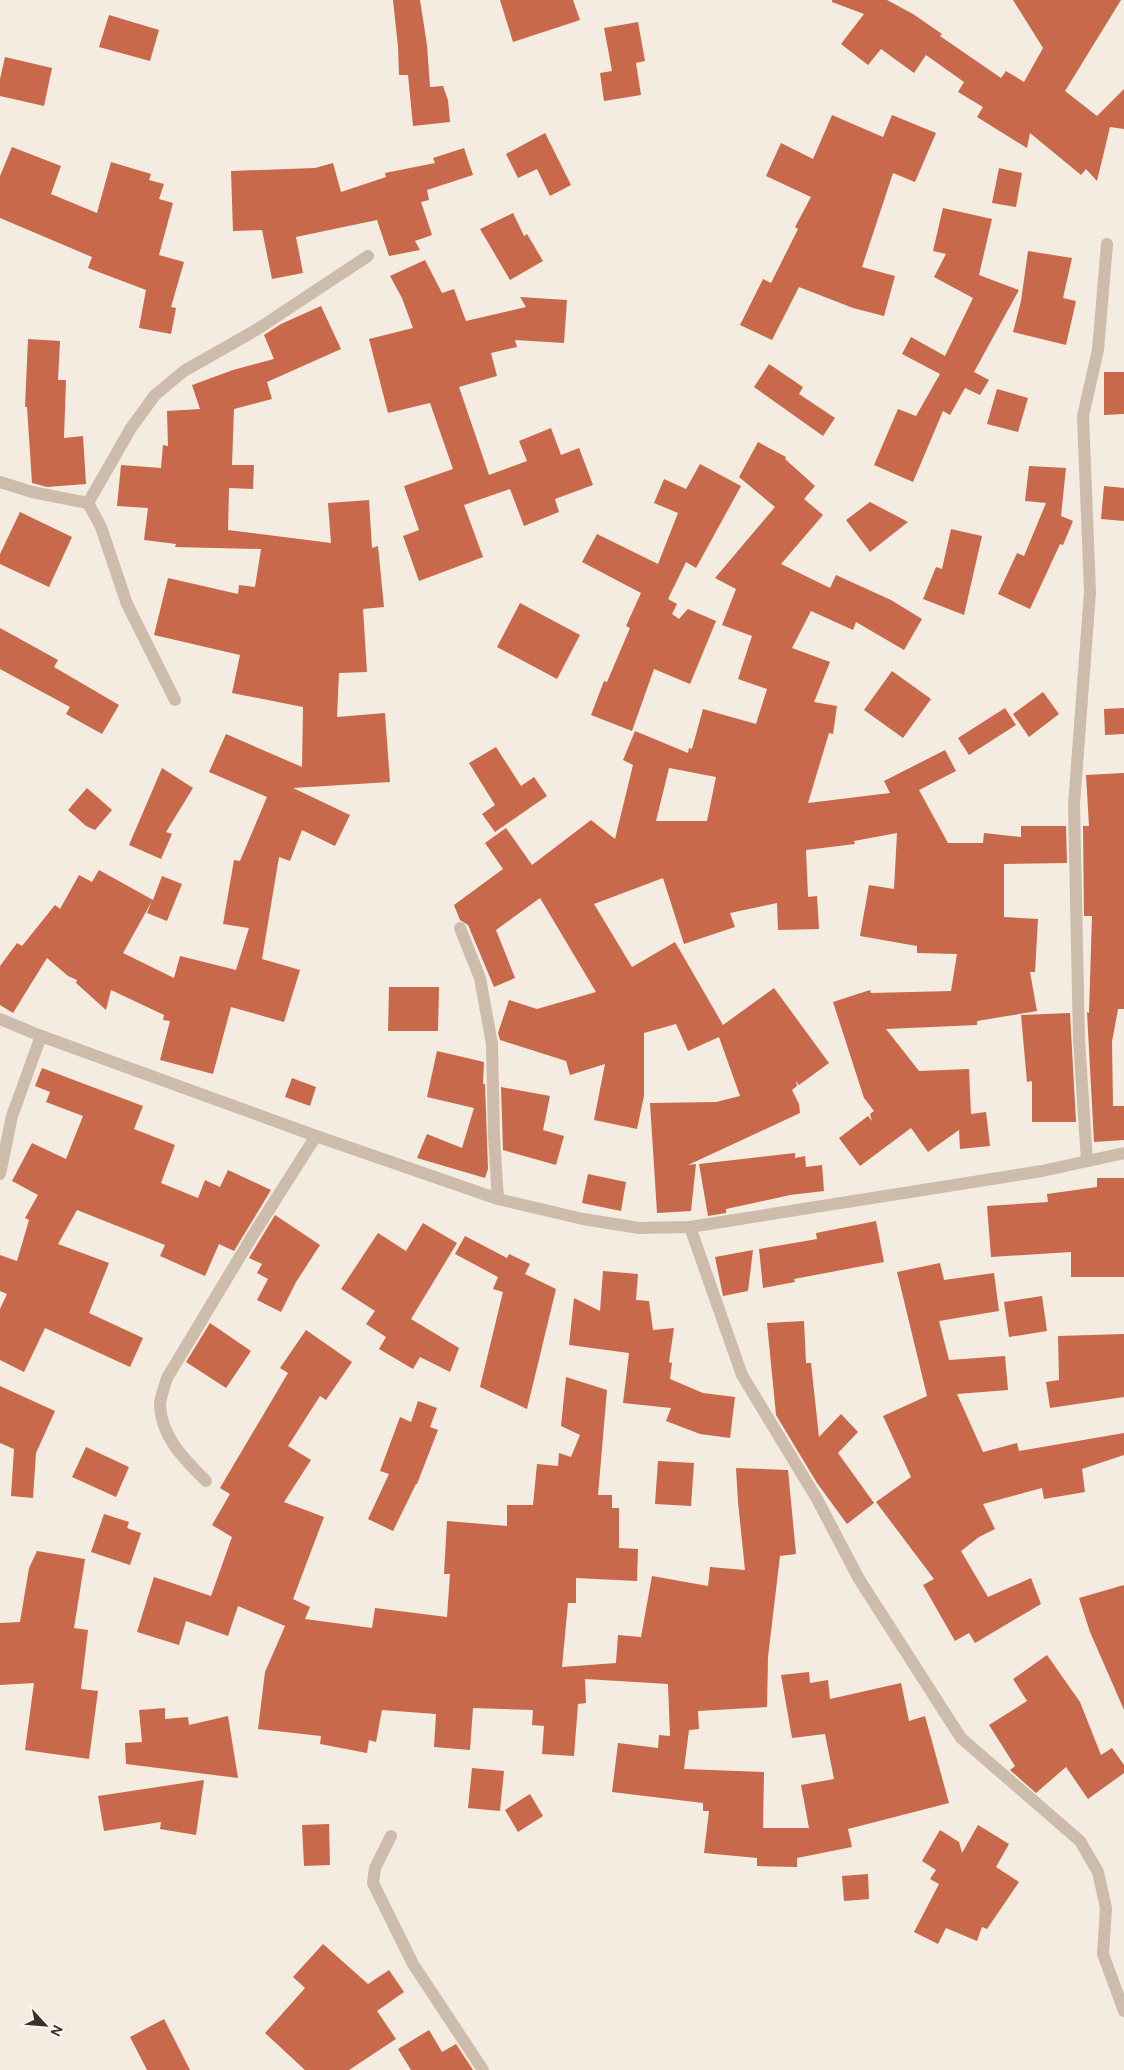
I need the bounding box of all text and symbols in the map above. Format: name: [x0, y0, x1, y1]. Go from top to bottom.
north arrow: [20, 2000, 70, 2050]
text: N: [46, 2022, 67, 2039]

